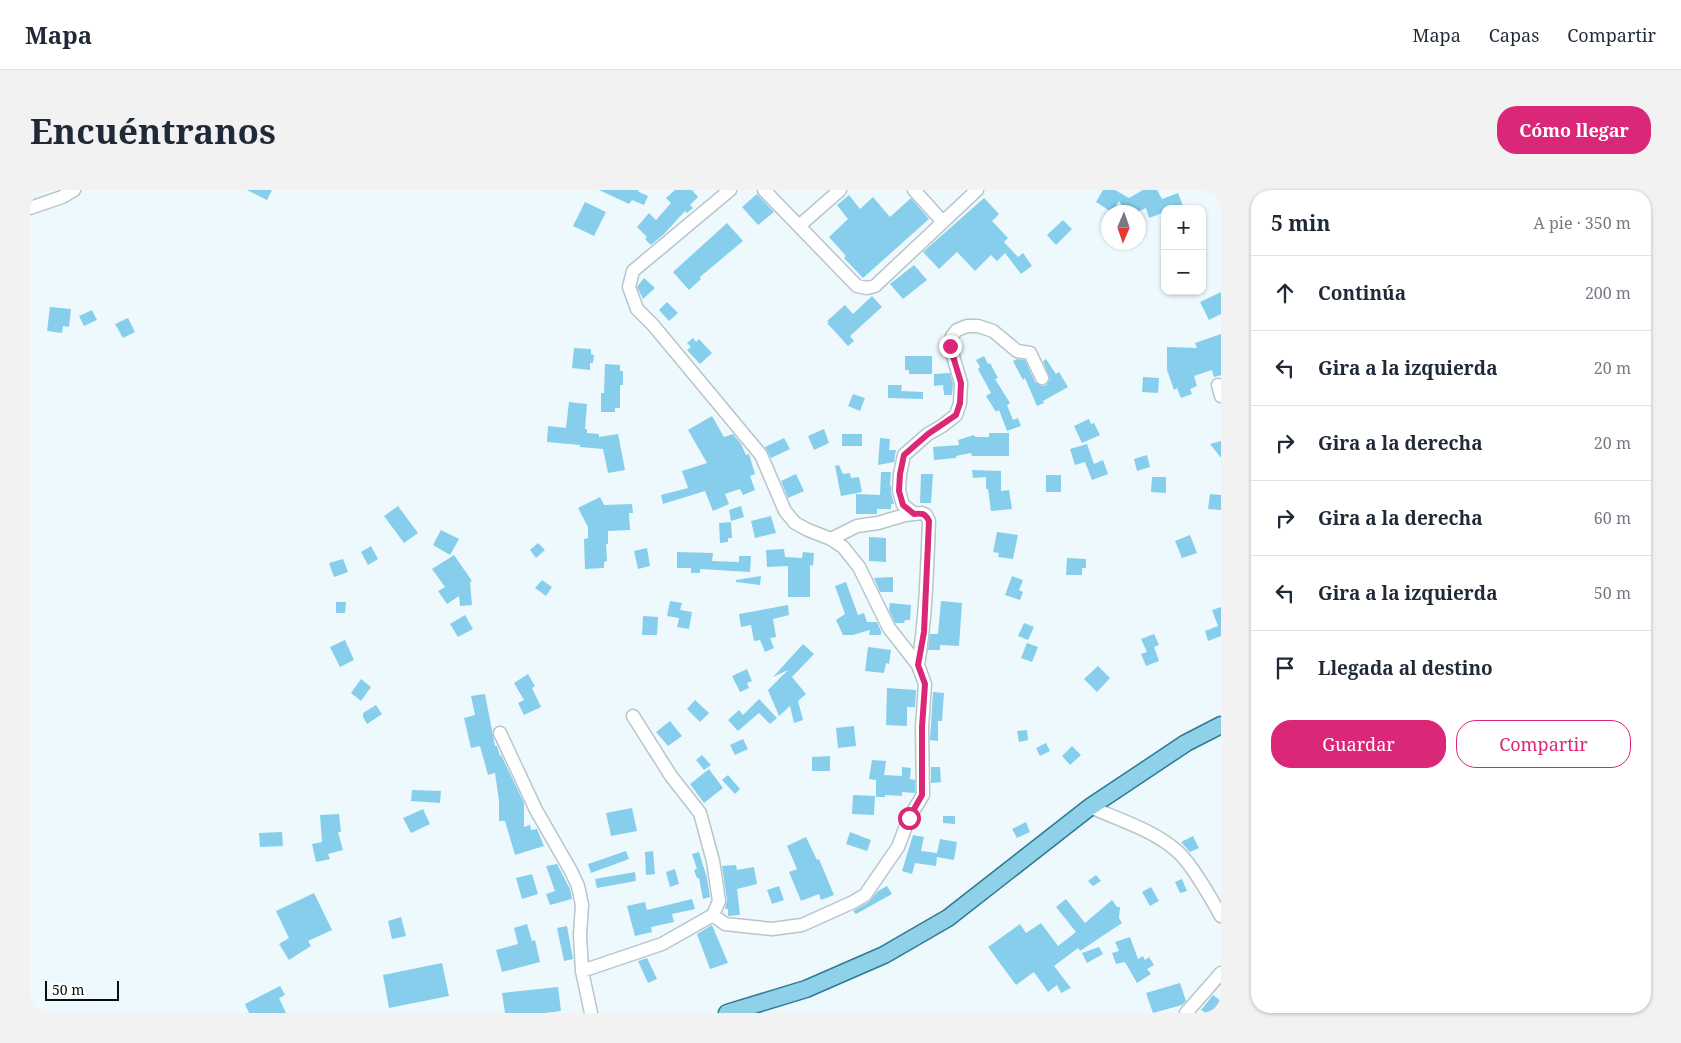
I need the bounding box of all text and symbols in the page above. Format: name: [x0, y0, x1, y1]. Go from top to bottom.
text: Mapa: [25, 18, 92, 51]
text: Mapa: [1413, 23, 1461, 47]
text: Capas: [1489, 23, 1539, 47]
text: Compartir: [1567, 23, 1656, 47]
button: Cómo llegar: [1497, 106, 1651, 154]
text: Encuéntranos: [30, 107, 276, 154]
north arrow: [1101, 205, 1146, 250]
map controls: [1161, 205, 1206, 295]
button: +: [1161, 205, 1206, 250]
text: 5 min: [1271, 209, 1330, 237]
text: A pie · 350 m: [1534, 212, 1631, 234]
button: −: [1161, 250, 1206, 295]
icon: ahead: [1271, 279, 1299, 307]
text: Continúa: [1318, 280, 1406, 306]
text: 200 m: [1585, 282, 1631, 304]
route end: [939, 335, 962, 358]
icon: left: [1271, 354, 1299, 382]
text: Gira a la izquierda: [1318, 355, 1498, 381]
text: 20 m: [1594, 357, 1631, 379]
icon: right: [1271, 429, 1299, 457]
text: Gira a la derecha: [1318, 430, 1483, 456]
text: 20 m: [1594, 432, 1631, 454]
icon: right: [1271, 504, 1299, 532]
text: Gira a la derecha: [1318, 505, 1483, 531]
text: 60 m: [1594, 507, 1631, 529]
icon: left: [1271, 579, 1299, 607]
text: Gira a la izquierda: [1318, 580, 1498, 606]
text: 50 m: [1594, 582, 1631, 604]
icon: arrive: [1271, 654, 1299, 682]
text: Llegada al destino: [1318, 655, 1493, 681]
button: Guardar: [1271, 720, 1446, 768]
button: Compartir: [1456, 720, 1631, 768]
route start: [898, 807, 921, 830]
scale bar: [45, 978, 119, 1001]
text: 50 m: [52, 980, 85, 999]

